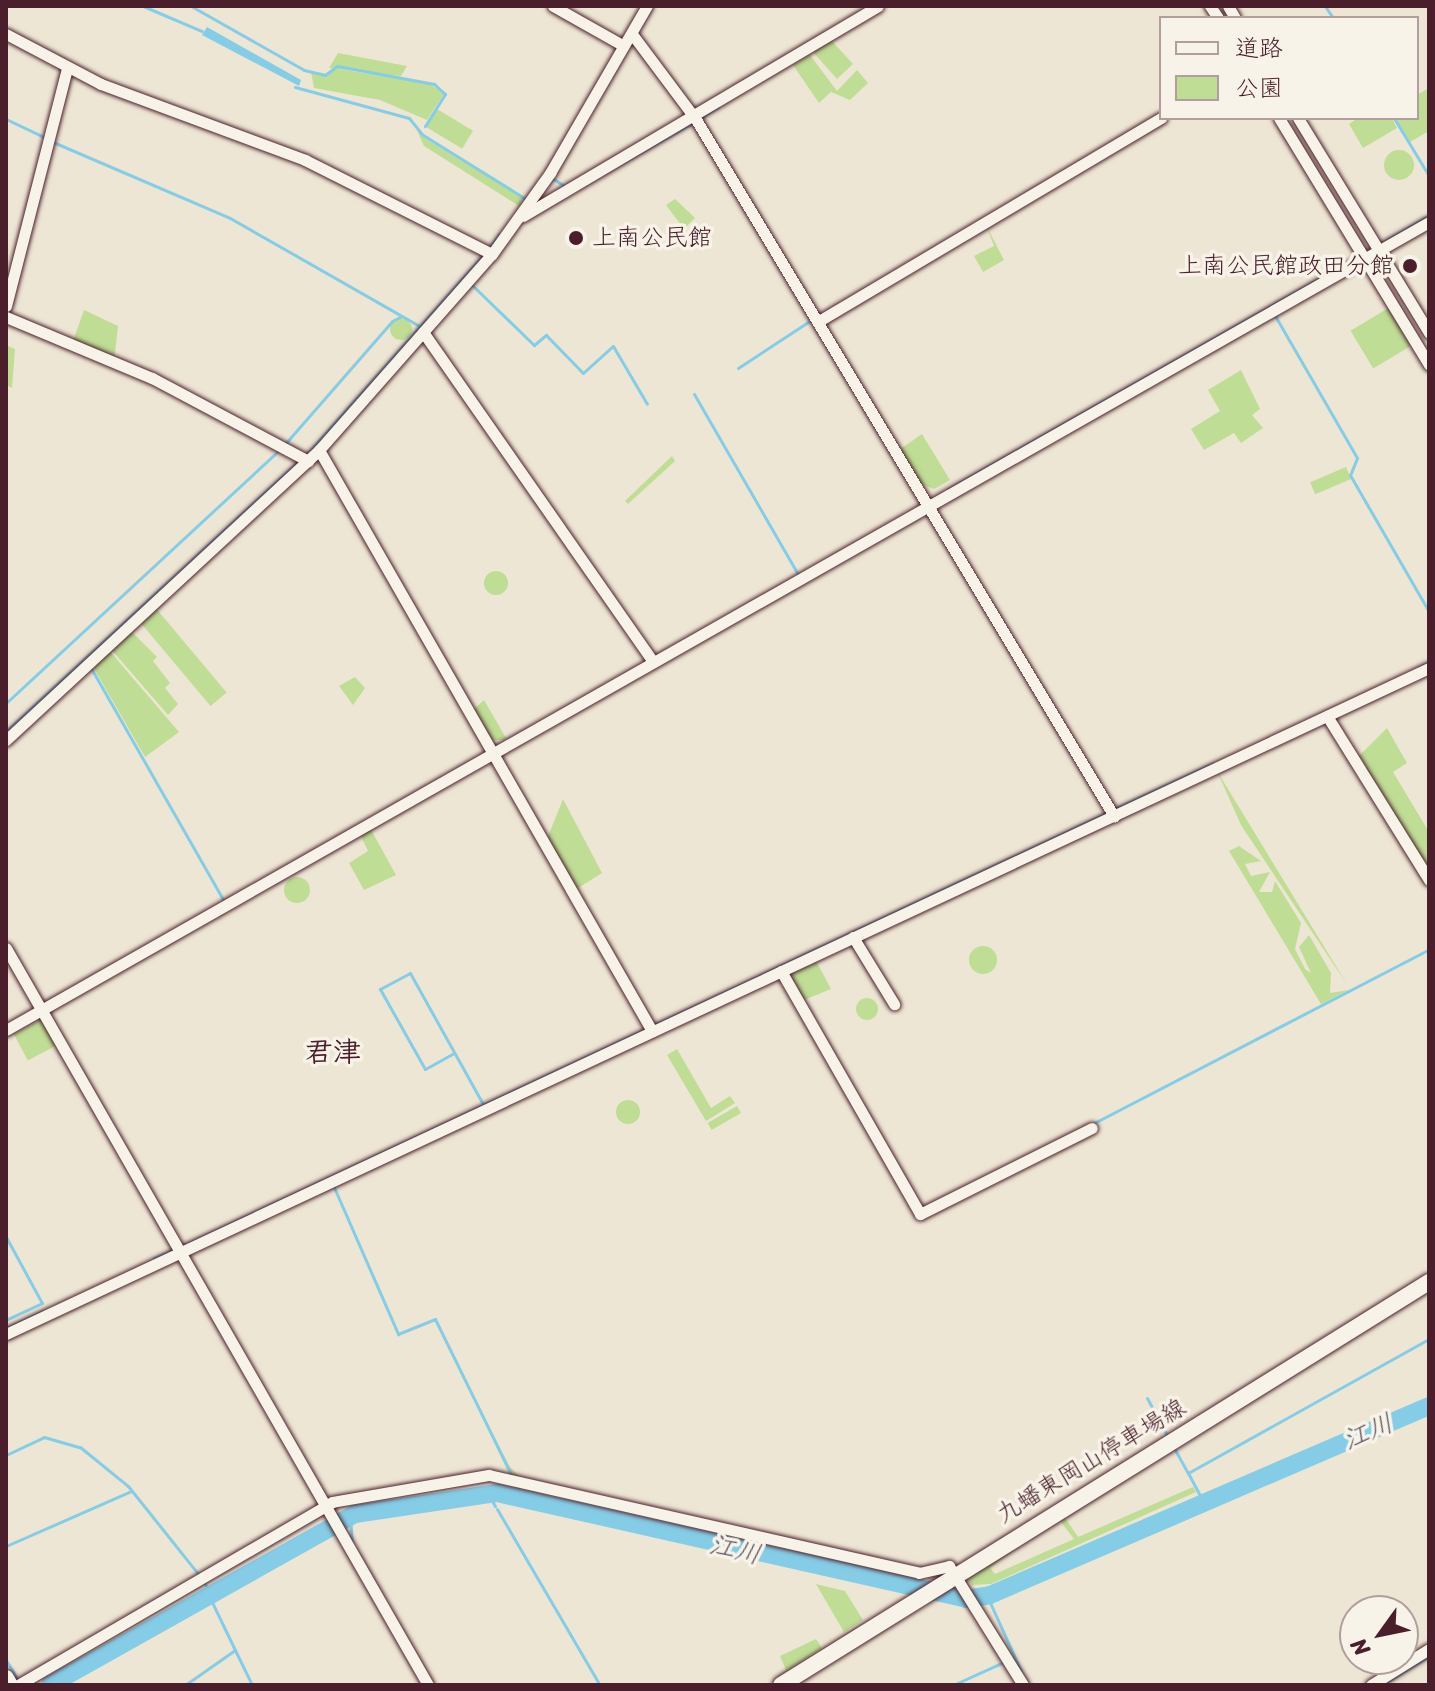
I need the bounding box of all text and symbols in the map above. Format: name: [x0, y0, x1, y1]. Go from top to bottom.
legend: [1159, 16, 1419, 120]
text: 道路: [1235, 27, 1283, 69]
text: 公園: [1235, 67, 1283, 109]
place label: 上南公民館: [592, 224, 712, 252]
marker: 上南公民館: [567, 229, 585, 247]
place label: 上南公民館政田分館: [1178, 252, 1394, 280]
marker: 上南公民館政田分館: [1401, 257, 1419, 275]
district label: 君津: [305, 1035, 361, 1069]
street label: 九蟠東岡山停車場線: [991, 1393, 1191, 1529]
water label: 江川: [1338, 1407, 1398, 1457]
water label: 江川: [706, 1529, 764, 1571]
north arrow: [1339, 1595, 1419, 1675]
text: N: [1340, 1630, 1381, 1664]

